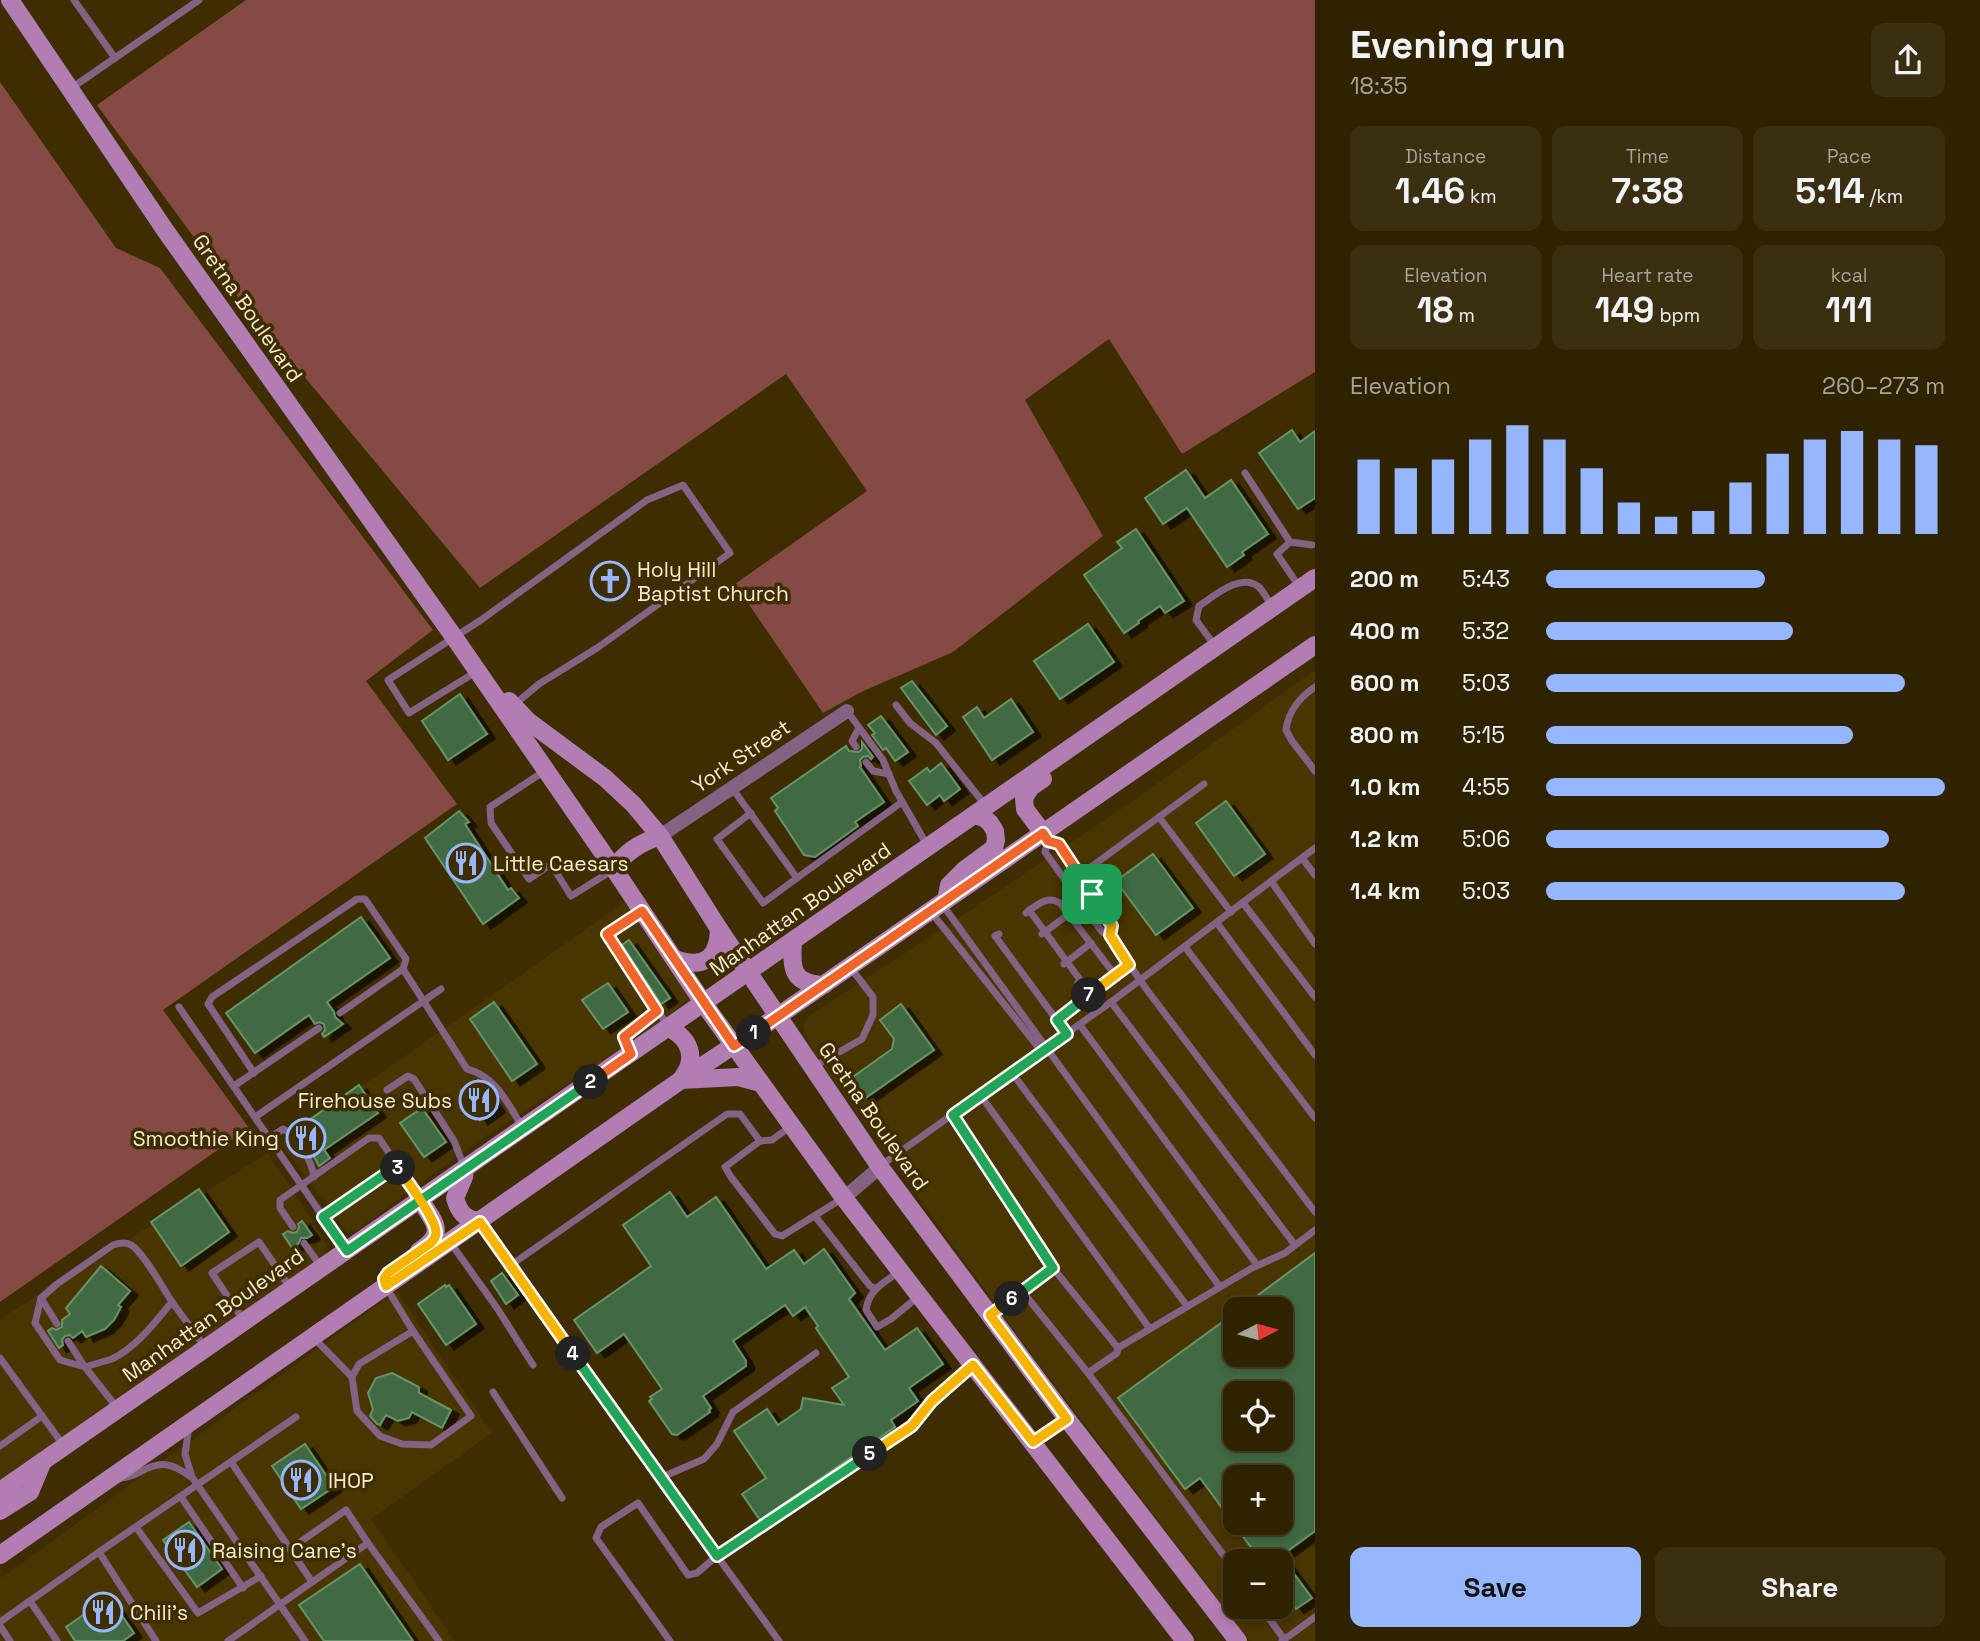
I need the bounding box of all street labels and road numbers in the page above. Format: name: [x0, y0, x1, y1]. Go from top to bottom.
street label: Gretna Boulevard: [187, 229, 309, 387]
street label: York Street: [687, 713, 795, 799]
street label: Manhattan Boulevard: [704, 836, 896, 982]
street label: Gretna Boulevard: [813, 1037, 935, 1195]
street label: Manhattan Boulevard: [117, 1242, 309, 1388]

